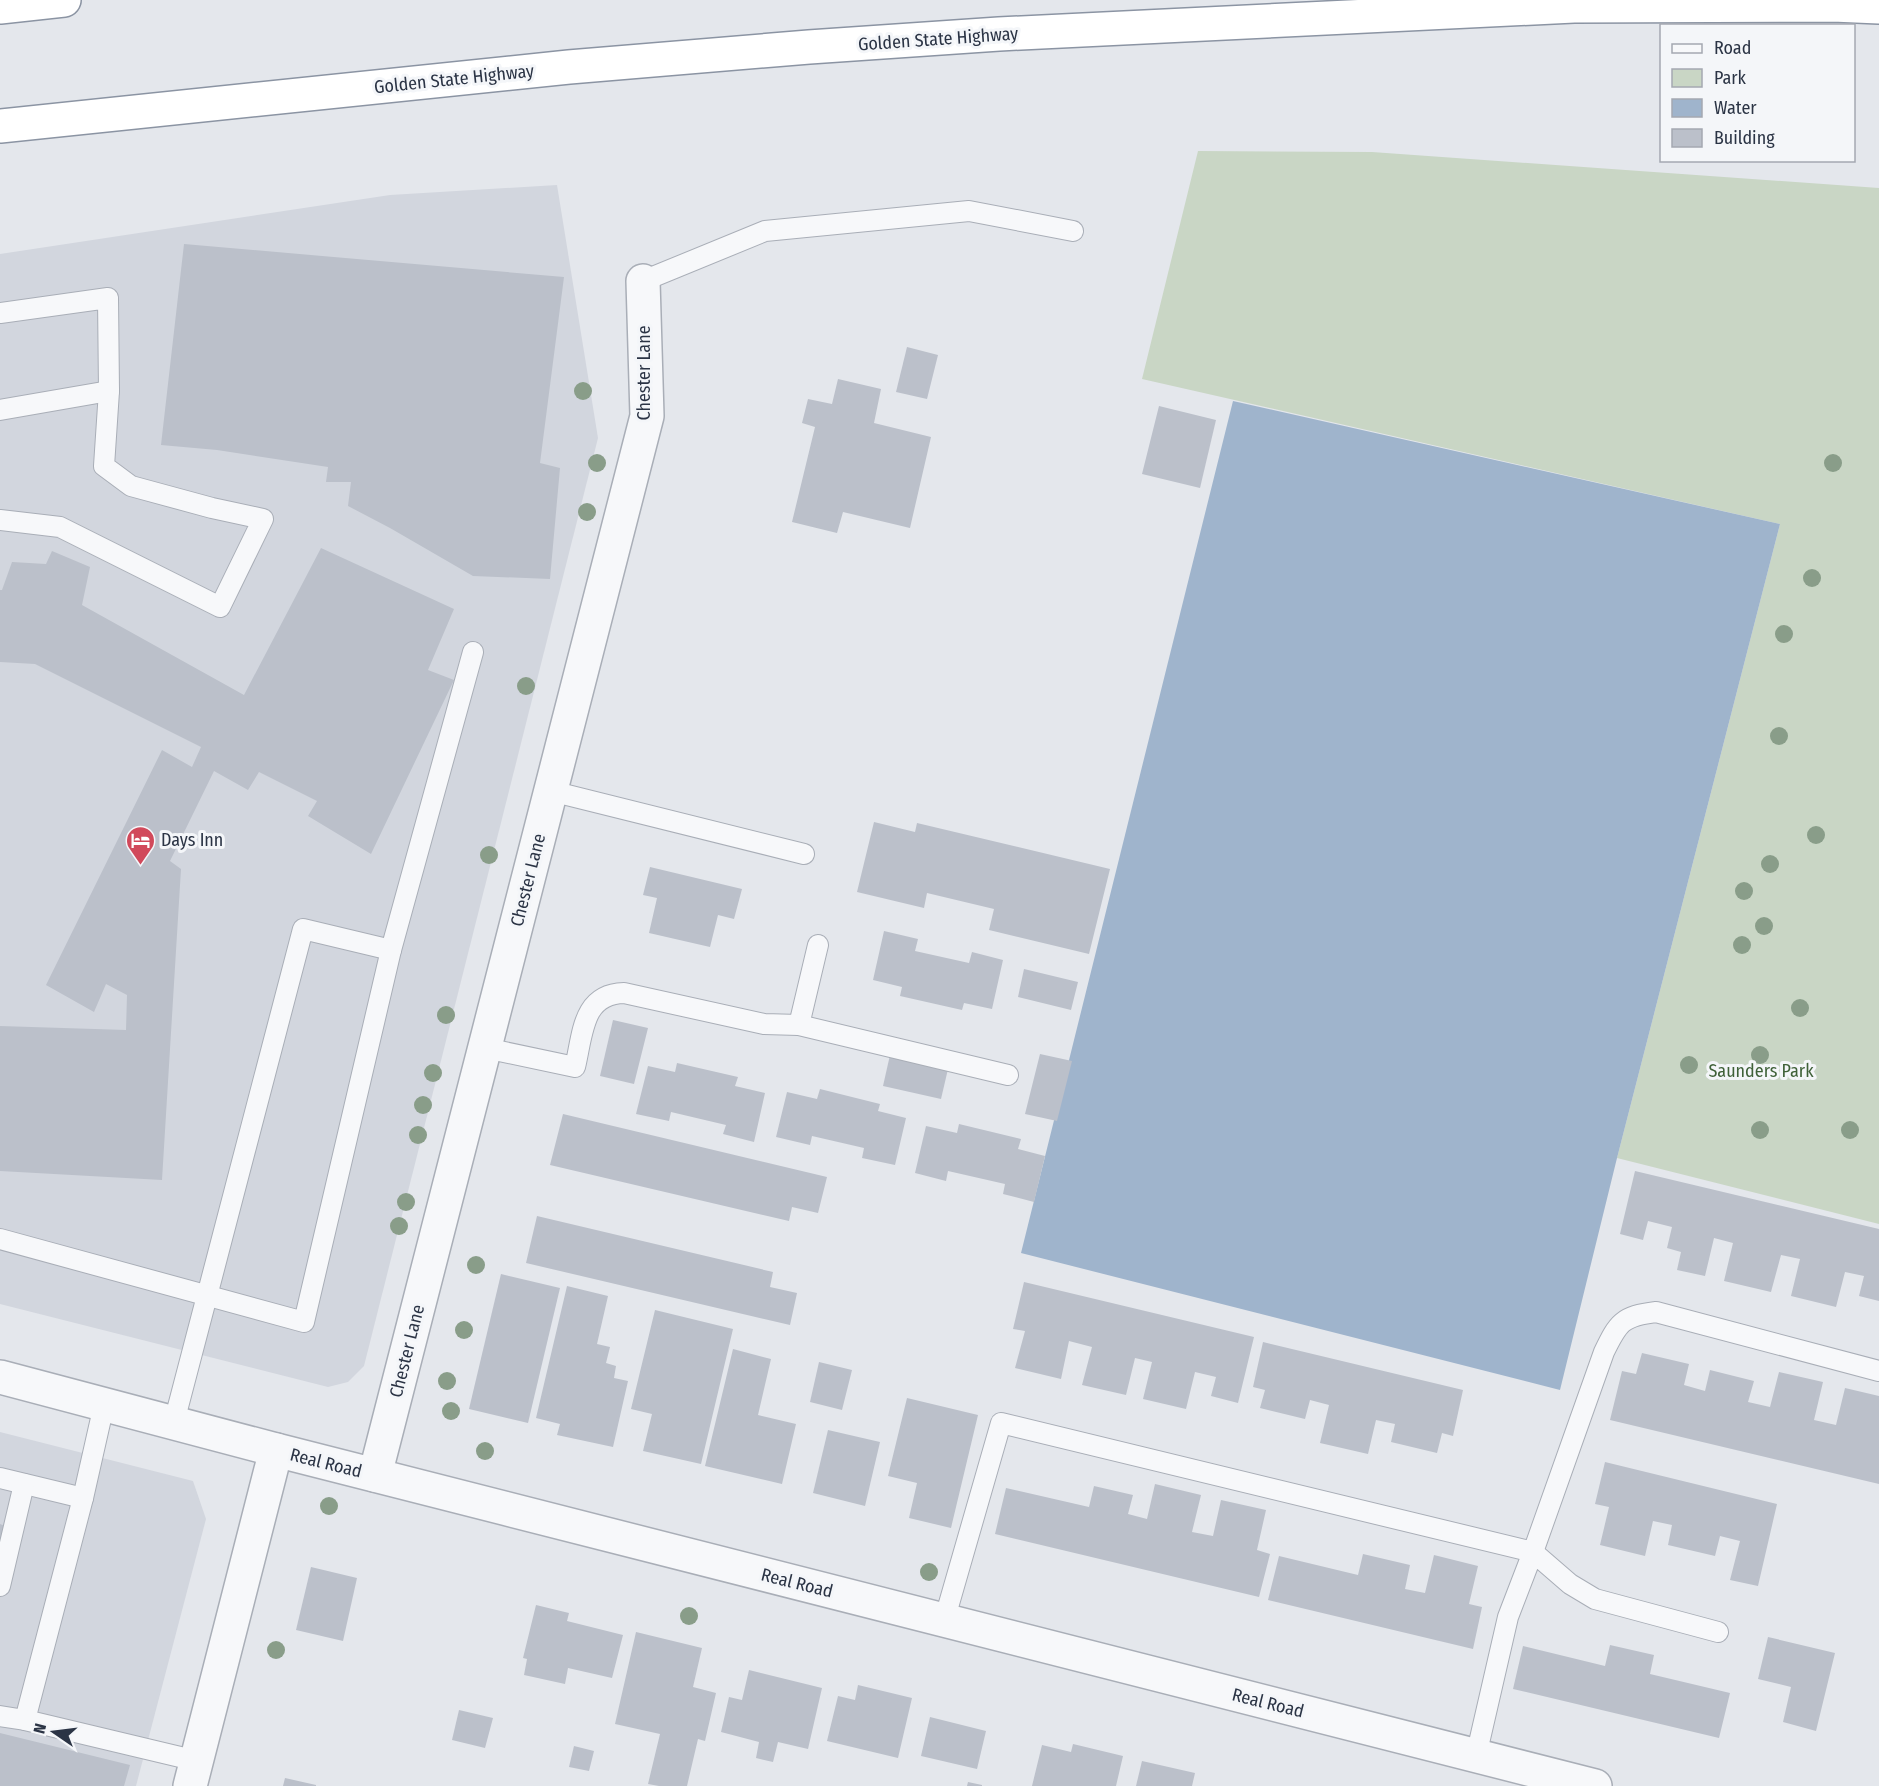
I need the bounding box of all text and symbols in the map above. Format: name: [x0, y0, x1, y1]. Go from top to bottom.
street label: Golden State Highway: [857, 22, 1019, 56]
legend: [1660, 24, 1855, 162]
text: Road: [1714, 37, 1751, 59]
street label: Golden State Highway: [373, 60, 535, 98]
text: Park: [1714, 67, 1747, 89]
text: Water: [1714, 97, 1757, 119]
text: Building: [1714, 127, 1775, 149]
street label: Chester Lane: [633, 325, 655, 421]
hotel icon: Days Inn: [124, 824, 156, 866]
place label: Days Inn: [161, 829, 223, 851]
street label: Chester Lane: [506, 831, 550, 929]
park label: Saunders Park: [1708, 1060, 1814, 1082]
street label: Chester Lane: [385, 1302, 429, 1400]
street label: Real Road: [288, 1443, 364, 1483]
street label: Real Road: [759, 1563, 835, 1603]
street label: Real Road: [1230, 1683, 1306, 1723]
north arrow: [24, 1702, 84, 1762]
text: N: [30, 1722, 50, 1735]

